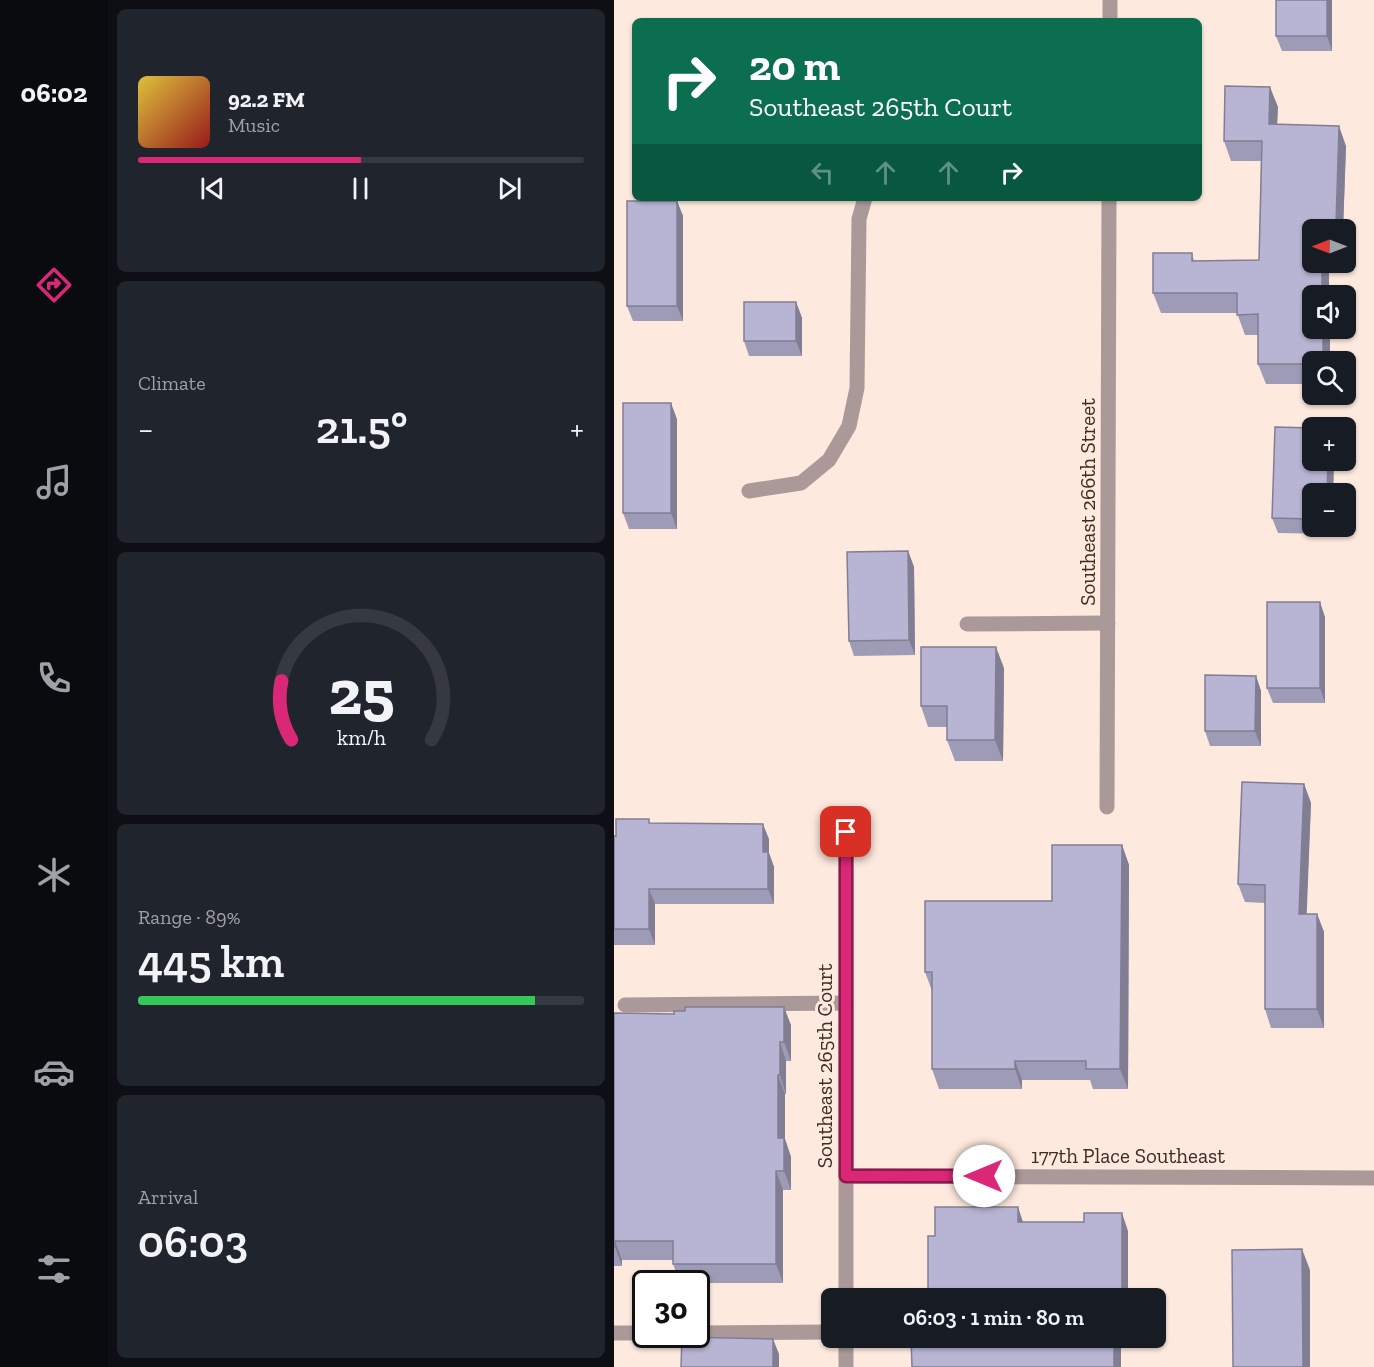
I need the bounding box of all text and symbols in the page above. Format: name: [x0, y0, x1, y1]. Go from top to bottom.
text: 20 m: [749, 40, 840, 91]
icon: right: [650, 42, 728, 120]
text: 06:02: [21, 77, 87, 109]
text: 92.2 FM: [228, 86, 305, 113]
text: Southeast 265th Court: [749, 91, 1012, 123]
text: Music: [228, 113, 280, 137]
icon: left: [806, 156, 839, 189]
icon: ahead: [869, 156, 902, 189]
icon: ahead: [932, 156, 965, 189]
icon: right: [995, 156, 1028, 189]
icon: previous: [196, 172, 229, 205]
icon: pause: [344, 172, 377, 205]
icon: next: [493, 172, 526, 205]
north arrow: [1302, 219, 1356, 273]
map controls: [1302, 219, 1356, 537]
icon: directions: [33, 264, 75, 306]
button: sound: [1302, 285, 1356, 339]
button: search: [1302, 351, 1356, 405]
text: Climate: [138, 371, 206, 395]
street label: Southeast 266th Street: [1075, 398, 1100, 606]
text: 21.5°: [316, 401, 408, 455]
text: −: [138, 409, 153, 448]
text: +: [570, 409, 584, 448]
button: +: [1302, 417, 1356, 471]
icon: music: [33, 461, 75, 503]
button: −: [1302, 483, 1356, 537]
text: 25: [328, 656, 394, 731]
icon: phone: [33, 657, 75, 699]
text: km/h: [337, 726, 385, 751]
pin: [820, 806, 871, 857]
icon: arrive: [829, 815, 862, 848]
icon: climate: [33, 854, 75, 896]
text: Range · 89%: [138, 905, 240, 929]
text: 445 km: [138, 935, 284, 989]
street label: Southeast 265th Court: [812, 963, 837, 1168]
icon: car: [33, 1051, 75, 1093]
street label: 177th Place Southeast: [1031, 1143, 1225, 1168]
position arrow: [952, 1144, 1016, 1208]
text: Arrival: [138, 1185, 198, 1209]
text: 06:03: [138, 1215, 248, 1269]
icon: filters: [33, 1248, 75, 1290]
speed limit sign: 30: [632, 1270, 710, 1348]
text: 06:03 · 1 min · 80 m: [903, 1304, 1084, 1331]

